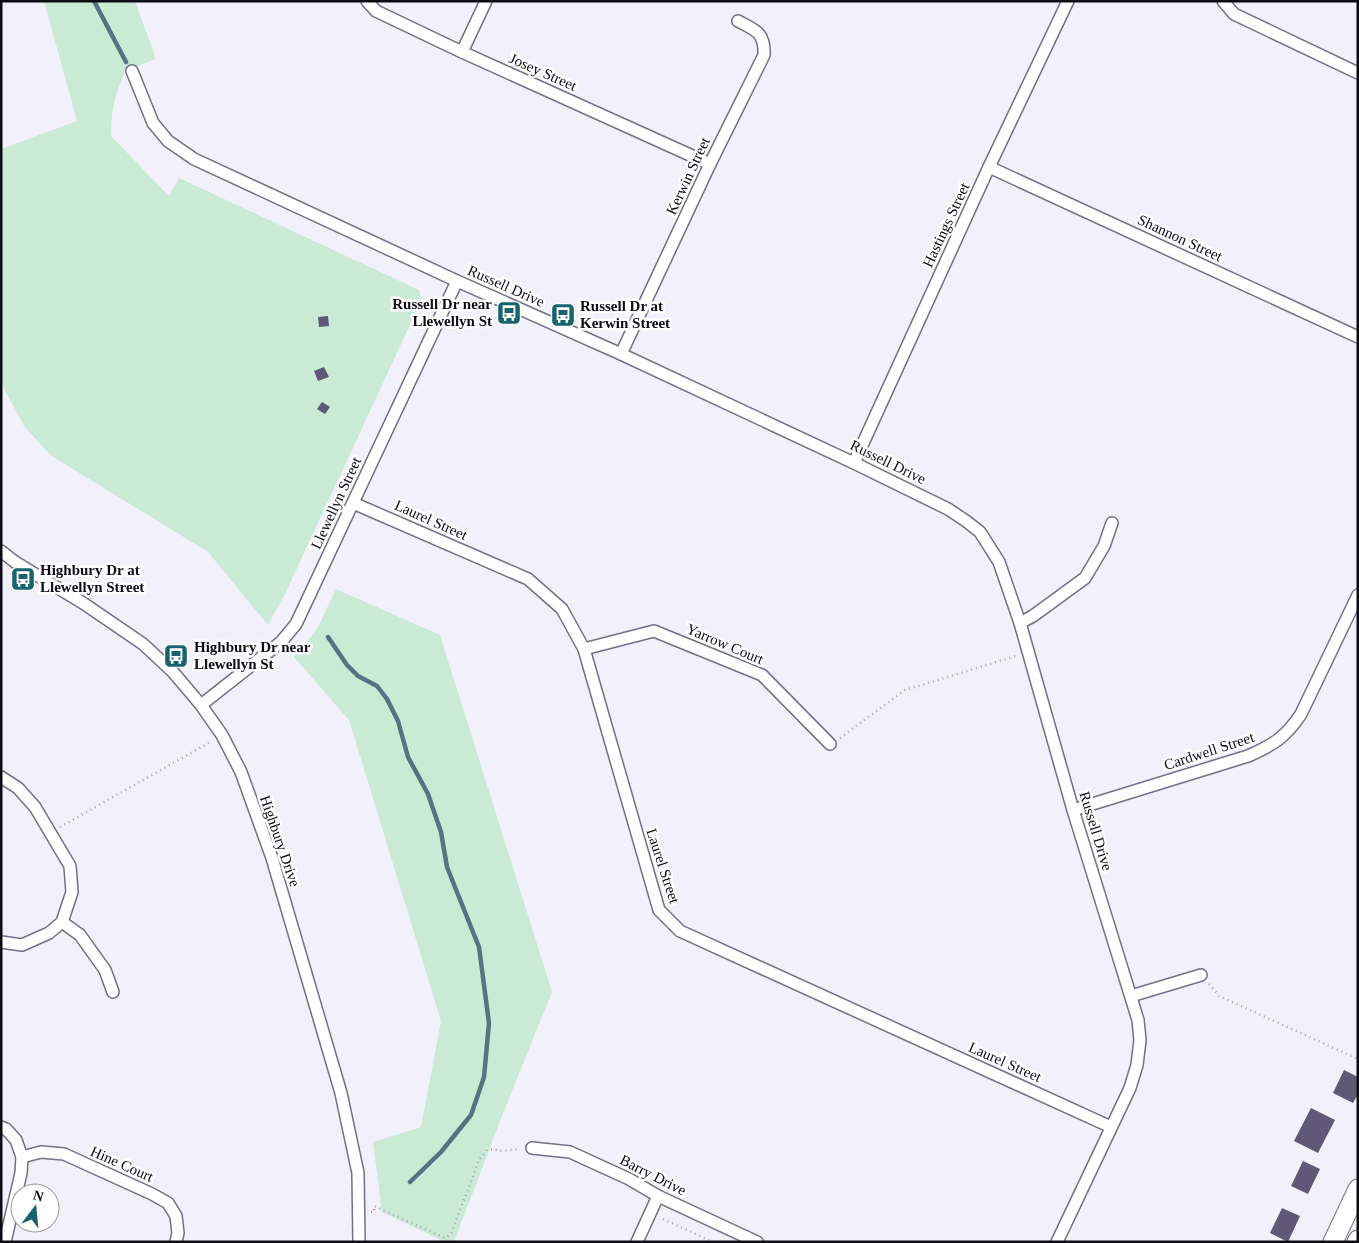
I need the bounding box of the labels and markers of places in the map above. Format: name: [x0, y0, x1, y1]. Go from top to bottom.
place label: Russell Dr near Llewellyn St: [392, 296, 492, 329]
place label: Russell Dr at Kerwin Street: [580, 298, 670, 331]
bus stop icon: Russell Dr near Llewellyn St: [496, 300, 522, 326]
bus stop icon: Russell Dr at Kerwin Street: [550, 302, 576, 328]
place label: Highbury Dr at Llewellyn Street: [40, 562, 144, 595]
bus stop icon: Highbury Dr at Llewellyn Street: [10, 566, 36, 592]
place label: Highbury Dr near Llewellyn St: [194, 639, 311, 672]
bus stop icon: Highbury Dr near Llewellyn St: [163, 643, 189, 669]

